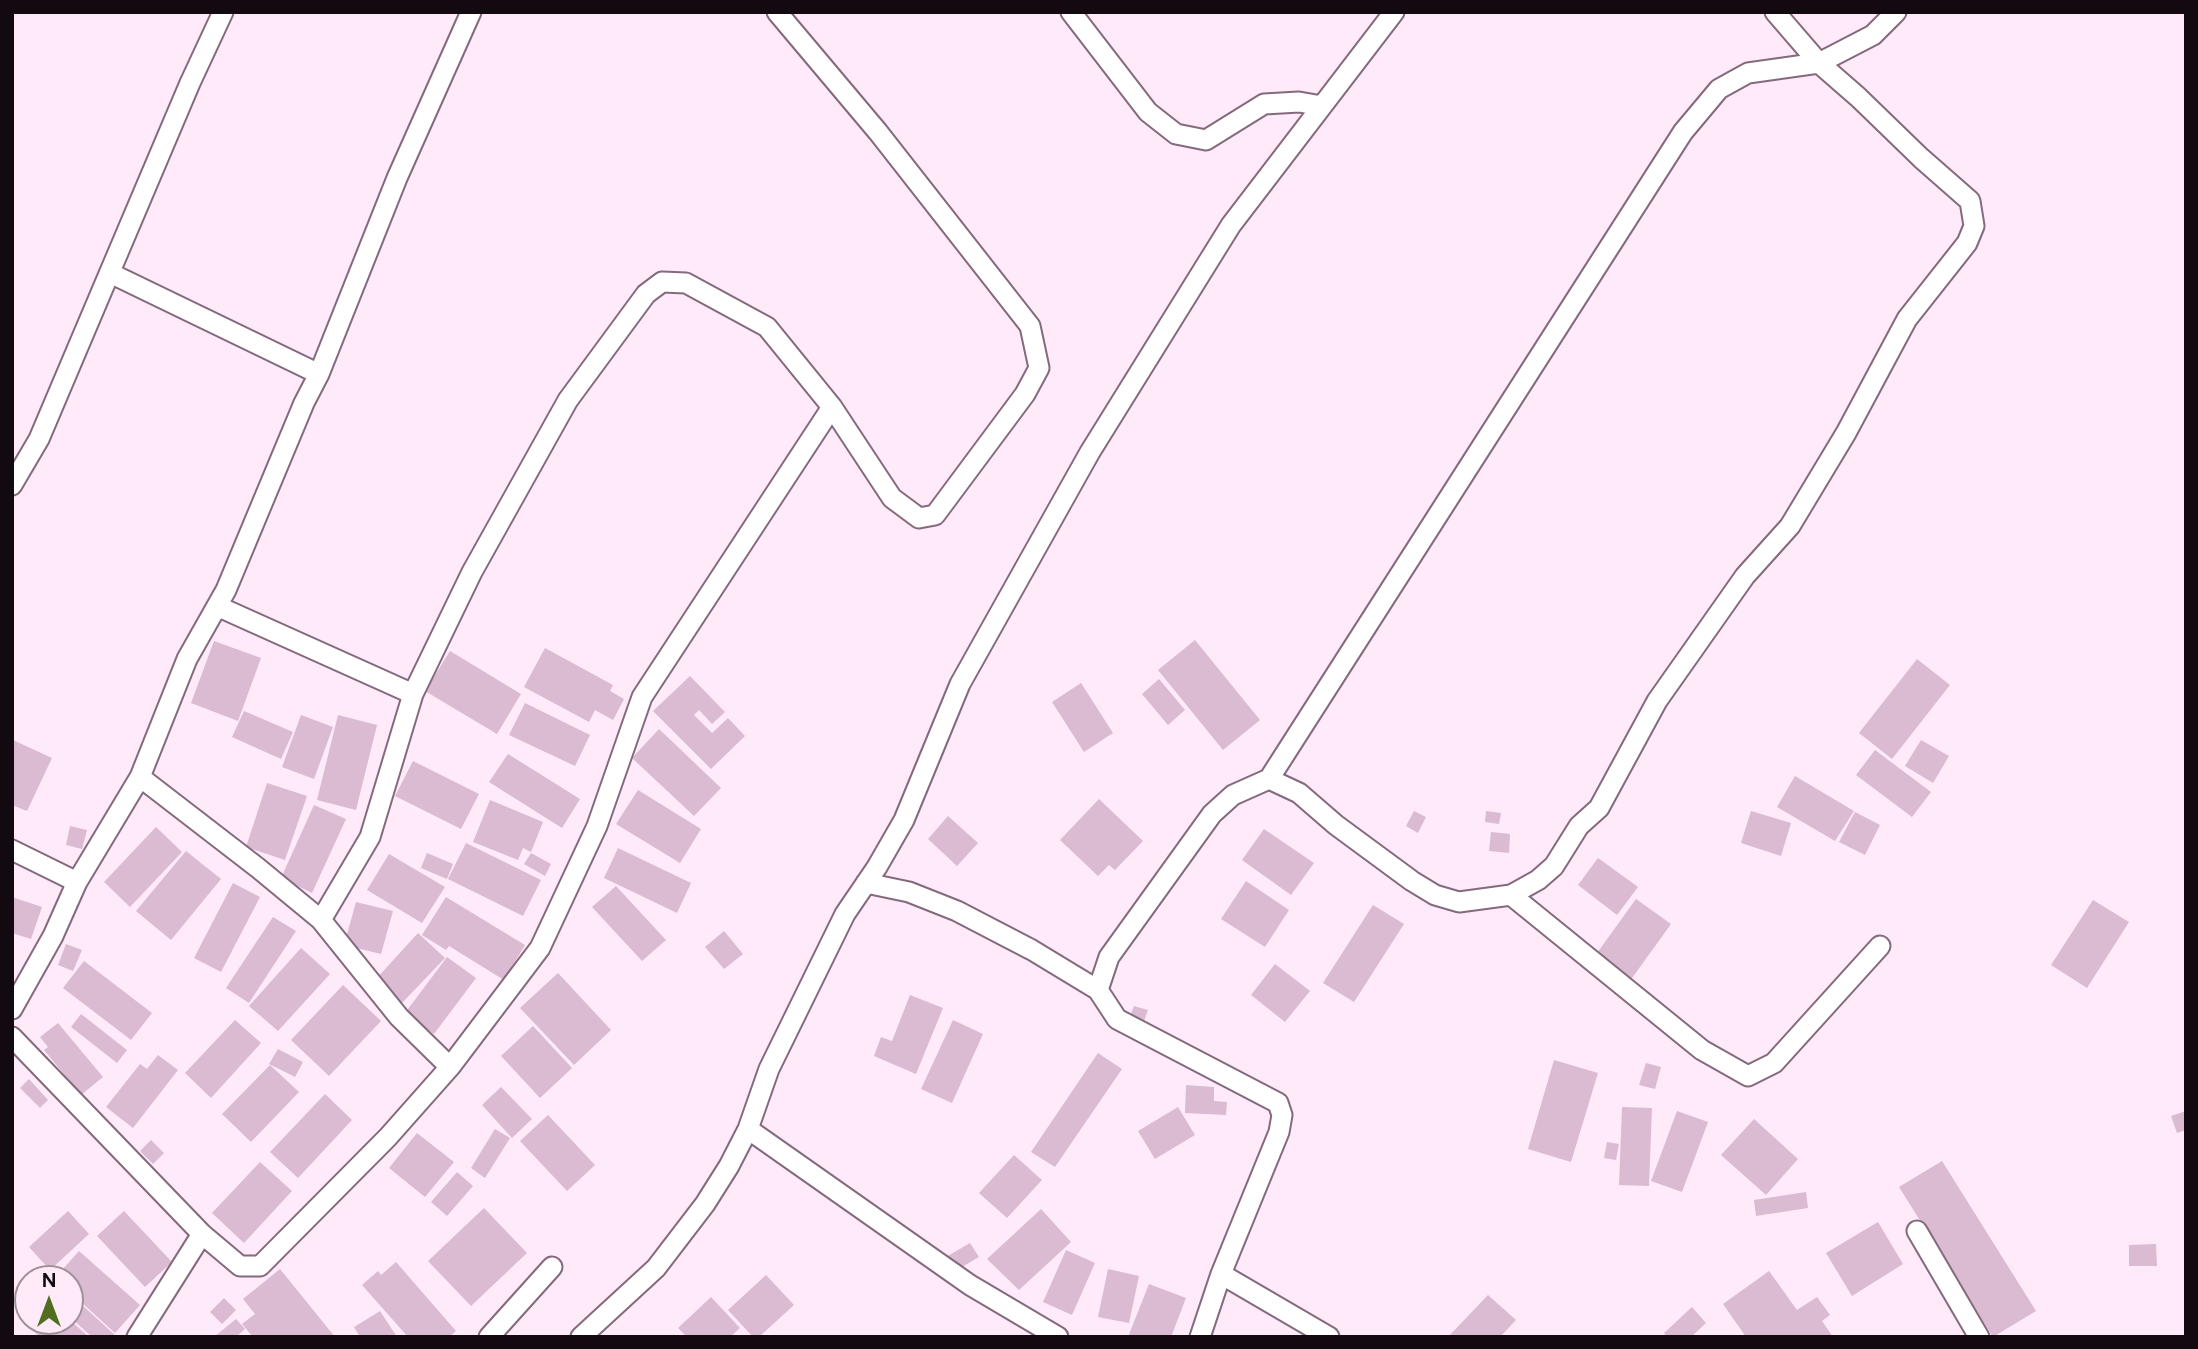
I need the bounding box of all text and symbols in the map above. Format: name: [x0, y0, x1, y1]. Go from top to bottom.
north arrow: [14, 1265, 84, 1335]
text: N: [42, 1269, 56, 1292]

